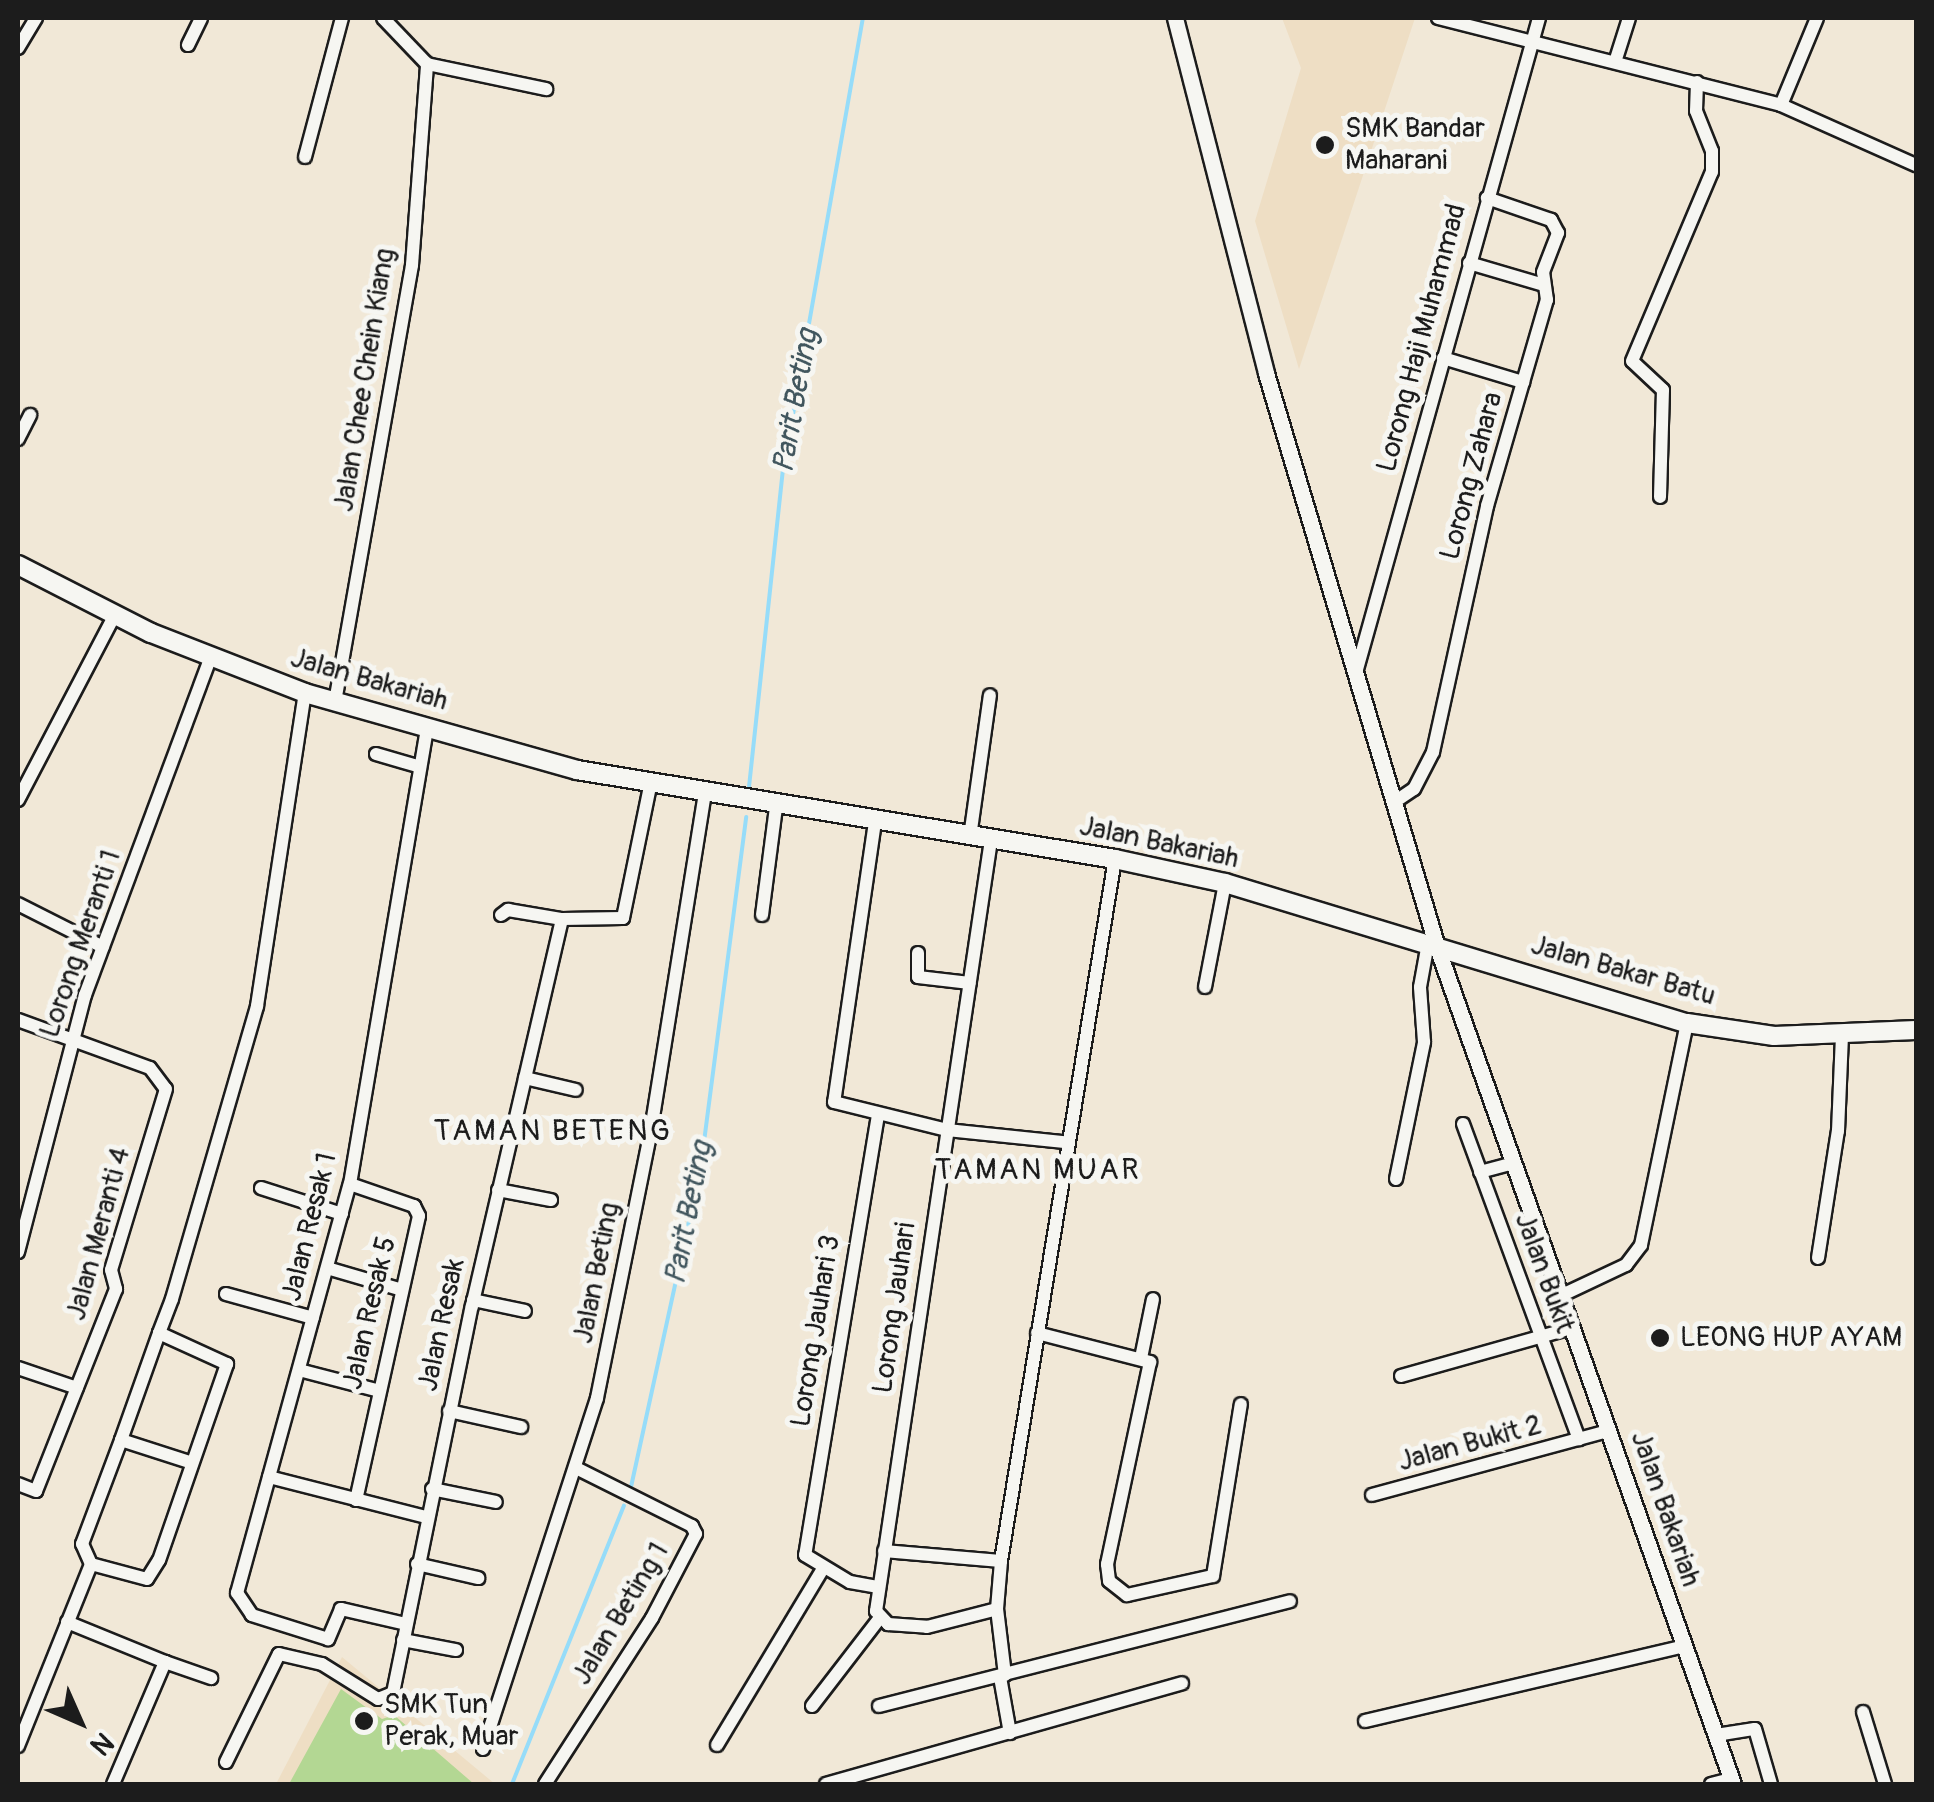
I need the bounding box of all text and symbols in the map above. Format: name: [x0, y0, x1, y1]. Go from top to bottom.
place label: SMK Bandar Maharani: [1345, 112, 1485, 178]
marker: SMK Bandar Maharani: [1314, 134, 1336, 156]
street label: Lorong Haji Muhammad: [1370, 200, 1474, 476]
street label: Jalan Chee Chein Kiang: [328, 246, 402, 514]
water label: Parit Beting: [766, 327, 826, 475]
street label: Lorong Zahara: [1433, 388, 1511, 564]
street label: Jalan Bakariah: [287, 642, 451, 718]
street label: Jalan Bakariah: [1076, 810, 1242, 876]
street label: Lorong Meranti 1: [33, 846, 129, 1042]
street label: Jalan Bakar Batu: [1527, 929, 1719, 1013]
district label: TAMAN BETENG: [434, 1113, 672, 1149]
water label: Parit Beting: [658, 1138, 720, 1288]
street label: Jalan Meranti 4: [60, 1144, 138, 1324]
street label: Jalan Resak 1: [275, 1149, 345, 1305]
district label: TAMAN MUAR: [935, 1152, 1141, 1188]
street label: Jalan Beting: [567, 1200, 627, 1346]
street label: Jalan Bukit: [1507, 1208, 1581, 1338]
street label: Lorong Jauhari: [866, 1220, 924, 1396]
street label: Jalan Resak 5: [336, 1233, 404, 1393]
street label: Lorong Jauhari 3: [784, 1233, 848, 1429]
street label: Jalan Resak: [412, 1256, 472, 1394]
place label: LEONG HUP AYAM: [1680, 1321, 1902, 1355]
marker: LEONG HUP AYAM: [1649, 1327, 1671, 1349]
street label: Jalan Bukit 2: [1395, 1409, 1545, 1479]
street label: Jalan Bakariah: [1623, 1427, 1707, 1591]
street label: Jalan Beting 1: [565, 1537, 677, 1691]
north arrow: [30, 1672, 130, 1772]
place label: SMK Tun Perak, Muar: [384, 1688, 518, 1754]
marker: SMK Tun Perak, Muar: [353, 1710, 375, 1732]
text: N: [82, 1724, 121, 1763]

